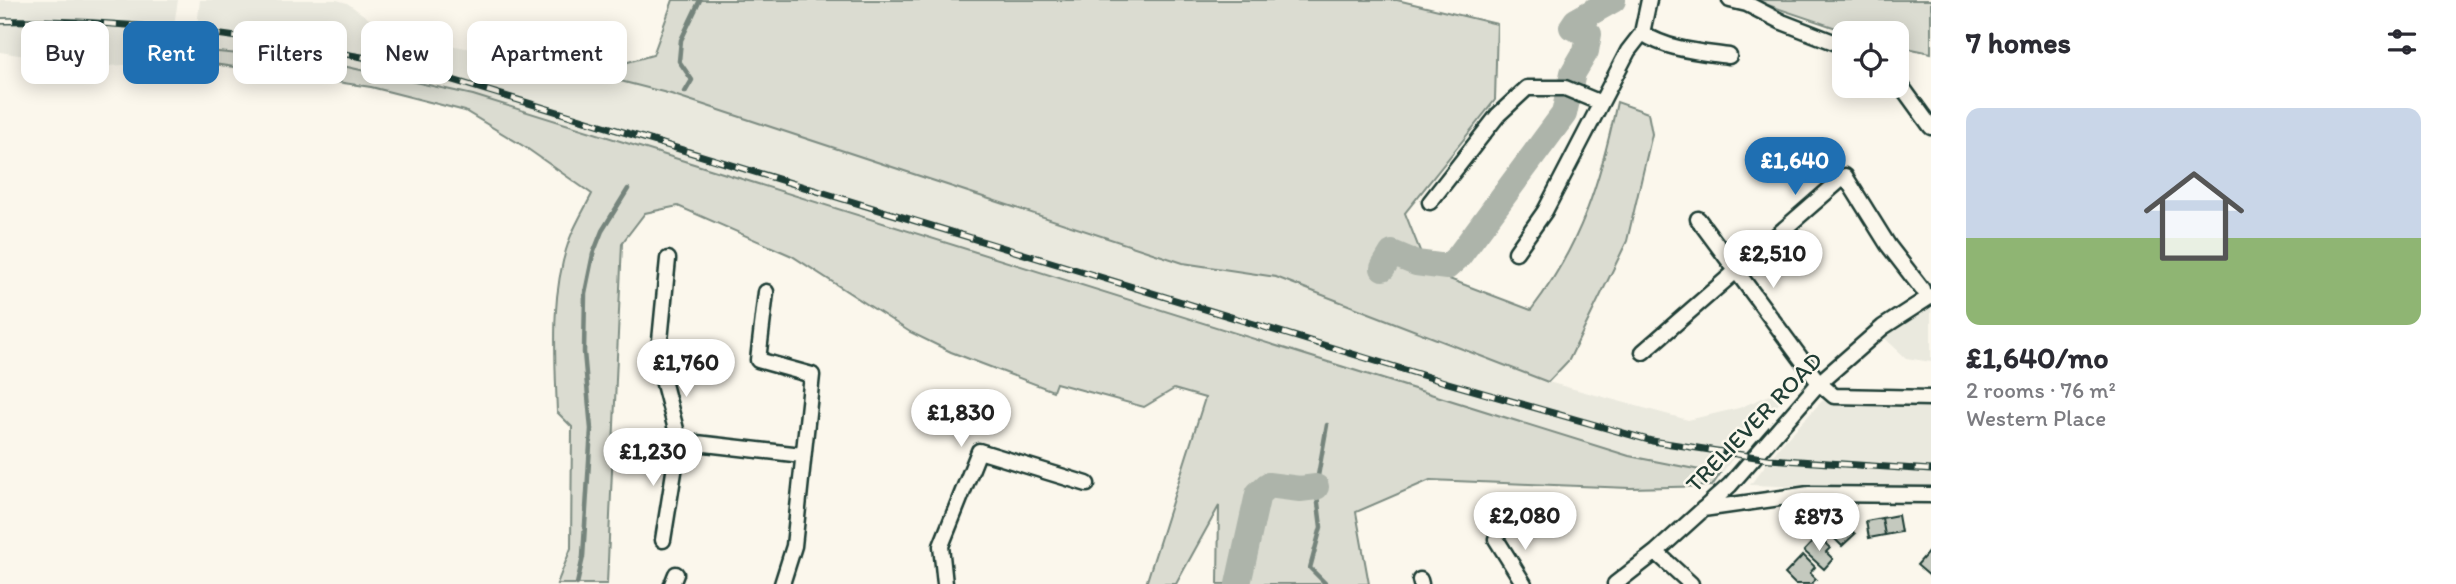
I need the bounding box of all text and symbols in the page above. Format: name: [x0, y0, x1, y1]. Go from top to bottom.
chip: Buy: [21, 21, 109, 84]
chip: Rent: [123, 21, 219, 84]
chip: Filters: [233, 21, 347, 84]
chip: New: [361, 21, 453, 84]
chip: Apartment: [467, 21, 627, 84]
map controls: [1832, 21, 1909, 98]
button: locate: [1832, 21, 1909, 98]
icon: filters: [2383, 23, 2421, 61]
text: 7 homes: [1966, 24, 2071, 61]
pin: £1,640: [1738, 138, 1852, 197]
text: £1,640: [1761, 146, 1829, 174]
icon: home: [2131, 153, 2257, 279]
pin: £2,510: [1716, 230, 1830, 290]
text: £2,510: [1740, 239, 1806, 267]
text: £1,640/mo: [1966, 339, 2109, 376]
pin: £1,760: [629, 340, 743, 399]
street label: TRELIEVER ROAD: [1679, 345, 1828, 498]
text: £1,760: [653, 348, 719, 376]
text: 2 rooms · 76 m²: [1966, 376, 2116, 404]
pin: £1,830: [904, 390, 1018, 449]
text: £1,830: [927, 398, 995, 426]
text: Western Place: [1966, 404, 2106, 432]
pin: £1,230: [596, 428, 710, 488]
text: £1,230: [619, 437, 687, 465]
pin: £2,080: [1468, 492, 1582, 552]
pin: £873: [1778, 494, 1860, 553]
text: £2,080: [1490, 501, 1560, 529]
text: £873: [1795, 502, 1843, 530]

